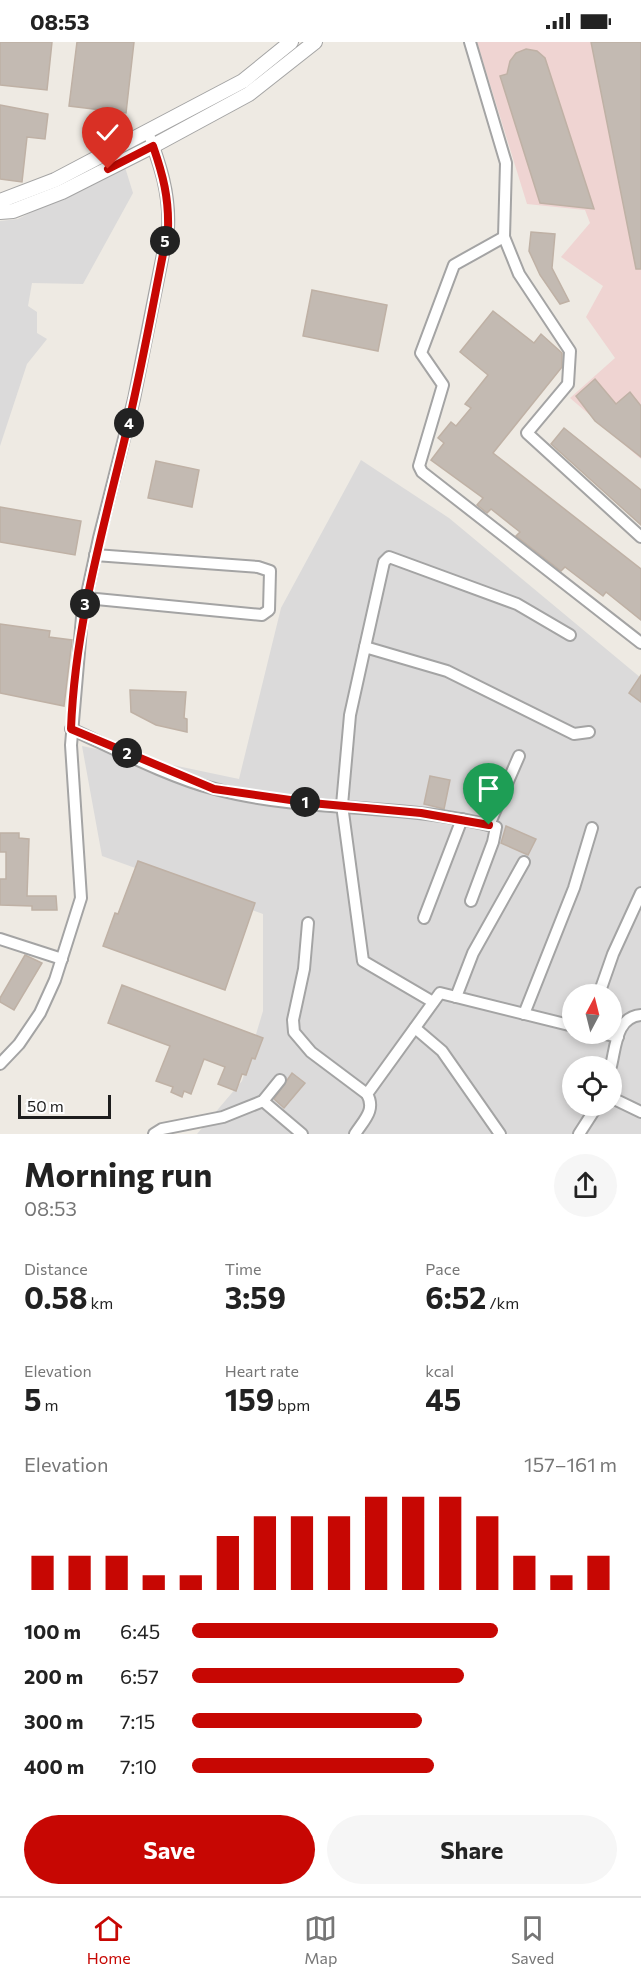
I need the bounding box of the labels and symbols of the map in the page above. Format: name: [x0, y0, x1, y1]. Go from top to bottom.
pin: [82, 107, 133, 169]
pin: 5: [150, 226, 180, 256]
pin: 4: [114, 408, 144, 438]
pin: 3: [70, 589, 100, 619]
pin: 2: [112, 738, 142, 768]
pin: [463, 763, 514, 825]
pin: 1: [290, 787, 320, 817]
north arrow: [562, 984, 622, 1044]
scale bar: [18, 1092, 111, 1120]

